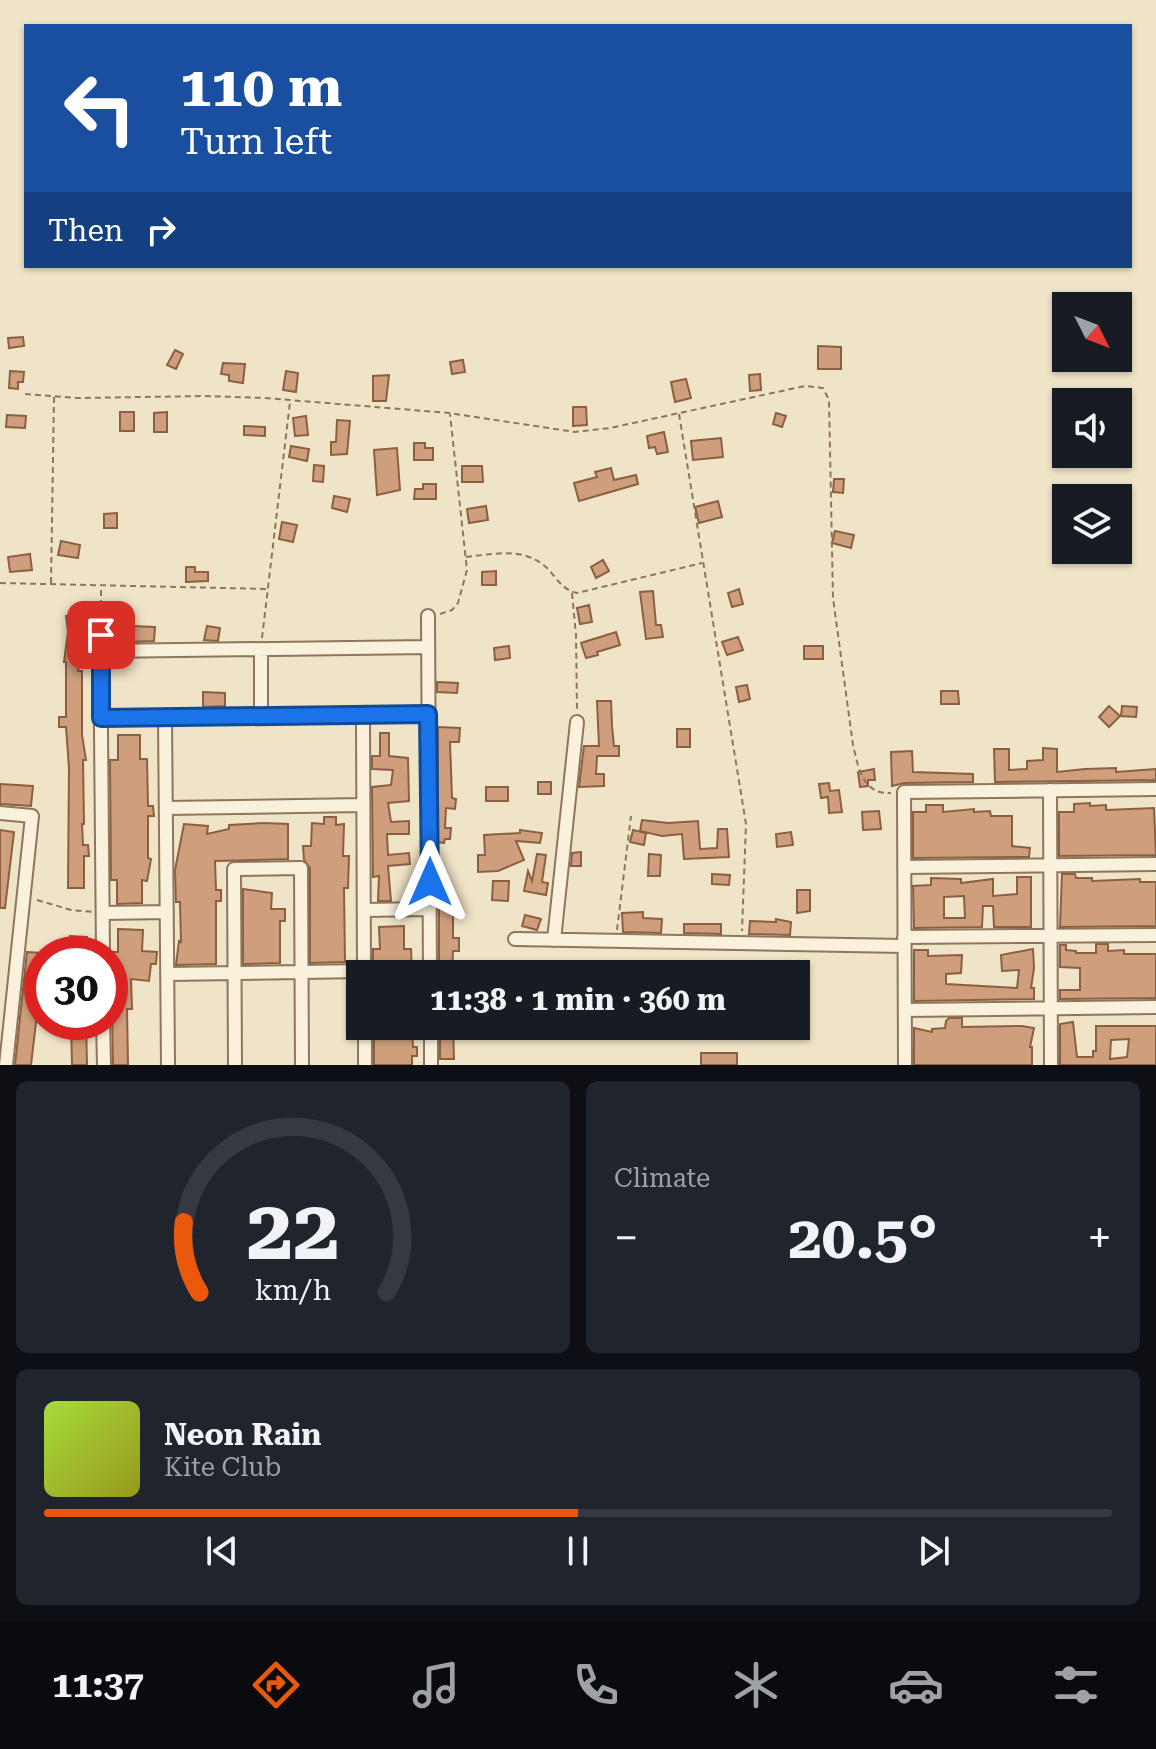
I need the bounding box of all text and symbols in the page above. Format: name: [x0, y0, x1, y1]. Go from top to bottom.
text: 110 m: [180, 54, 342, 120]
icon: left: [48, 56, 152, 160]
text: Turn left: [180, 121, 332, 163]
icon: right: [139, 208, 183, 252]
text: Then: [48, 213, 123, 248]
north arrow: [1052, 292, 1132, 372]
map controls: [1052, 292, 1132, 564]
button: sound: [1052, 388, 1132, 468]
button: layers: [1052, 484, 1132, 564]
pin: [67, 601, 135, 669]
icon: arrive: [79, 613, 123, 657]
position arrow: [388, 840, 472, 924]
speed limit sign: 30: [24, 936, 128, 1040]
text: 11:38 · 1 min · 360 m: [430, 982, 726, 1017]
text: Climate: [614, 1163, 710, 1193]
text: 22: [246, 1182, 340, 1279]
text: 20.5°: [788, 1202, 938, 1273]
text: −: [614, 1212, 639, 1264]
text: +: [1087, 1212, 1112, 1264]
text: km/h: [255, 1273, 331, 1307]
text: Neon Rain: [164, 1417, 321, 1452]
text: Kite Club: [164, 1452, 281, 1482]
icon: previous: [200, 1529, 244, 1573]
icon: pause: [556, 1529, 600, 1573]
icon: next: [912, 1529, 956, 1573]
icon: directions: [248, 1657, 304, 1713]
icon: music: [408, 1657, 464, 1713]
icon: phone: [568, 1657, 624, 1713]
icon: climate: [728, 1657, 784, 1713]
icon: car: [888, 1657, 944, 1713]
icon: filters: [1048, 1657, 1104, 1713]
text: 11:37: [52, 1664, 144, 1706]

